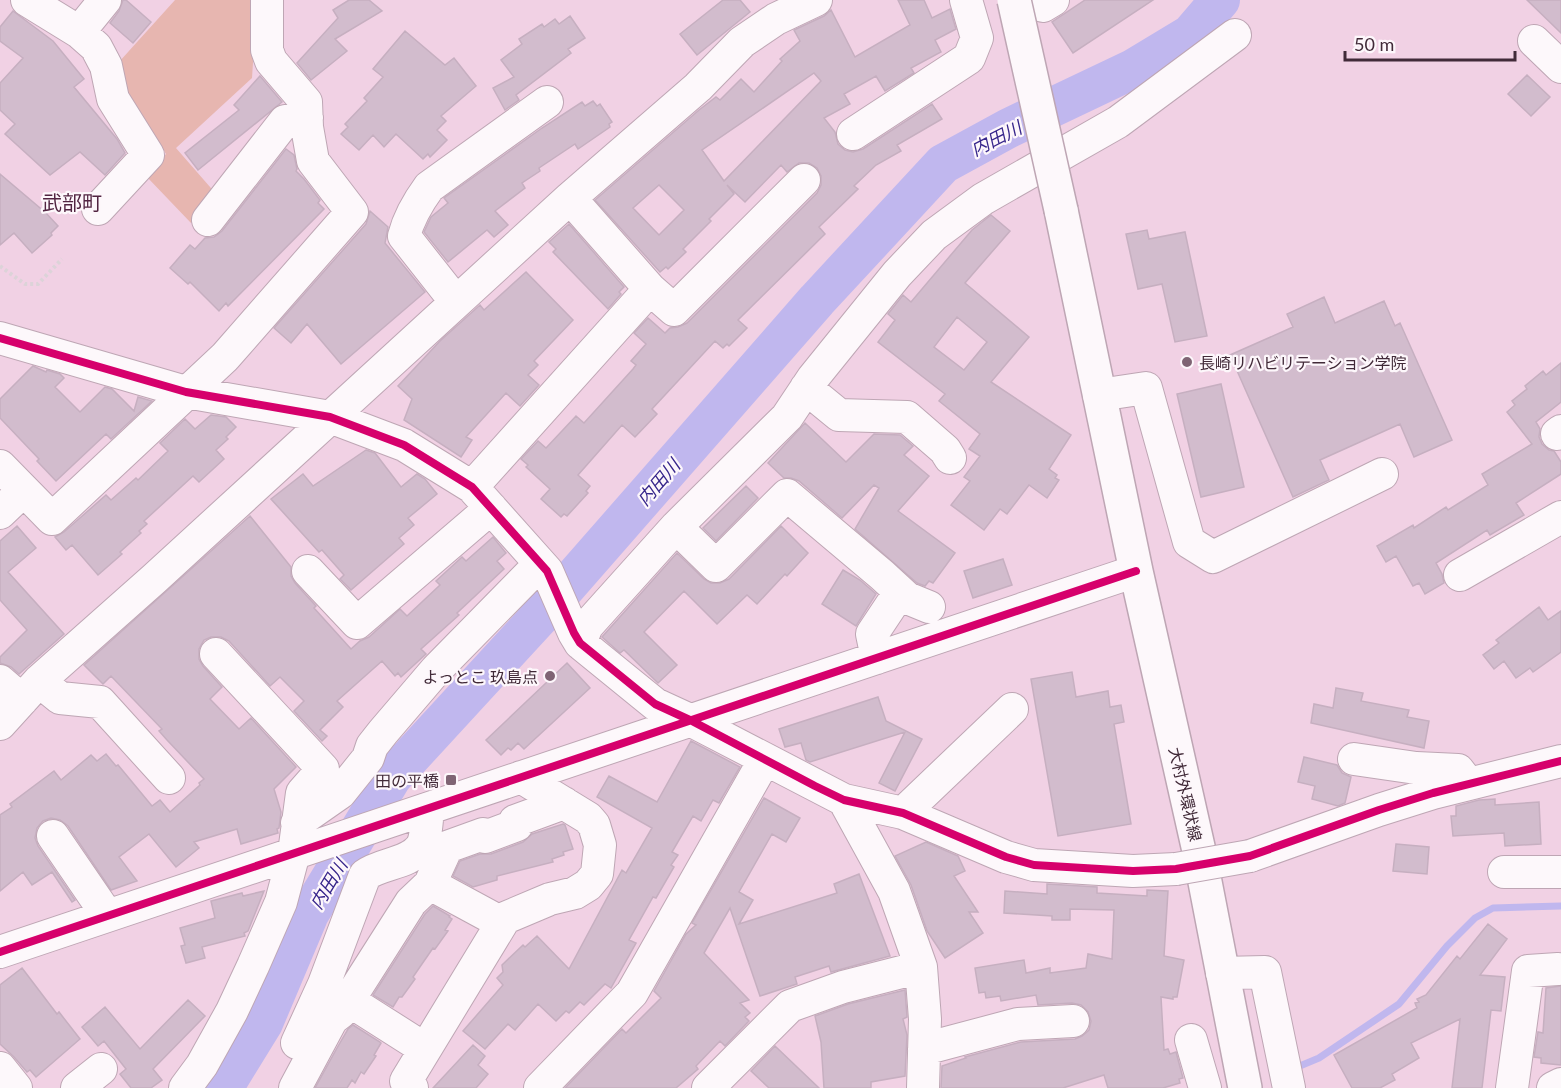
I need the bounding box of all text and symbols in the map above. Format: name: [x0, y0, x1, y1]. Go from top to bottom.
scale bar: [1345, 24, 1514, 62]
text: 50 m: [1354, 33, 1394, 55]
water label: 内田川: [967, 115, 1027, 160]
district label: 武部町: [42, 190, 102, 214]
place label: 長崎リハビリテーション学院: [1199, 353, 1407, 372]
marker: 長崎リハビリテーション学院: [1180, 355, 1194, 369]
water label: 内田川: [632, 453, 685, 510]
place label: よっとこ 玖島点: [422, 667, 538, 686]
marker: よっとこ 玖島点: [543, 669, 557, 683]
street label: 大村外環状線: [1166, 745, 1206, 843]
place label: 田の平橋: [375, 771, 439, 790]
marker: 田の平橋: [444, 773, 458, 787]
water label: 内田川: [305, 853, 352, 913]

